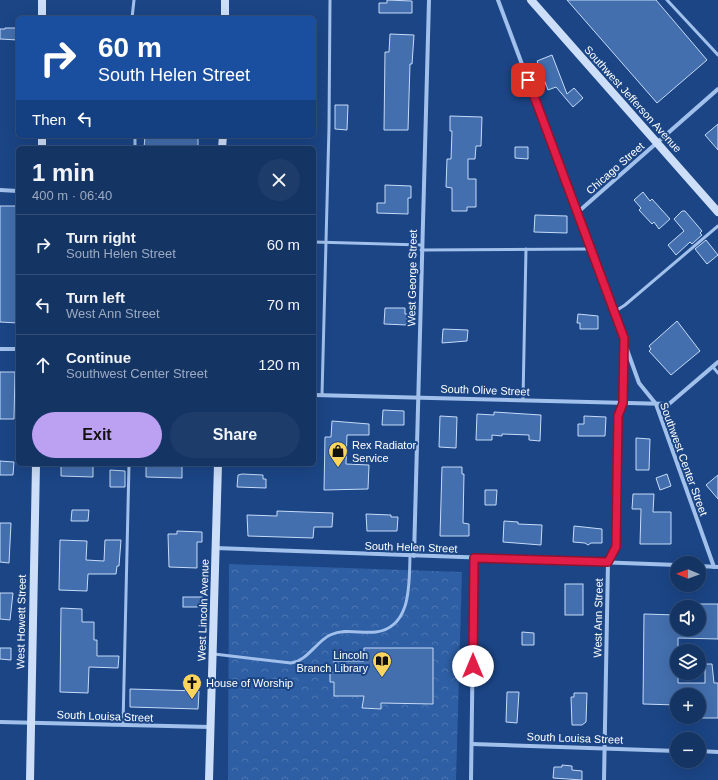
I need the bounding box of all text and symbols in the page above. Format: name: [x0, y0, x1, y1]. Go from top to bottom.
icon: right: [32, 32, 84, 84]
text: 60 m: [98, 32, 162, 63]
street label: Southwest Jefferson Avenue: [582, 43, 684, 155]
pin: [511, 63, 545, 97]
text: South Helen Street: [98, 65, 250, 85]
icon: arrive: [517, 69, 539, 91]
icon: left: [74, 108, 96, 130]
text: Then: [32, 111, 66, 128]
street label: Chicago Street: [584, 140, 646, 196]
text: 1 min: [32, 159, 95, 186]
button: close: [258, 159, 300, 201]
text: 400 m · 06:40: [32, 188, 112, 203]
text: Turn right: [66, 229, 136, 246]
street label: West George Street: [405, 229, 419, 327]
icon: right: [32, 234, 54, 256]
text: 60 m: [267, 236, 300, 253]
text: South Helen Street: [66, 246, 176, 261]
text: Turn left: [66, 289, 125, 306]
icon: left: [32, 294, 54, 316]
text: 70 m: [267, 296, 300, 313]
text: West Ann Street: [66, 306, 160, 321]
text: Continue: [66, 349, 131, 366]
icon: ahead: [32, 354, 54, 376]
text: 120 m: [258, 356, 300, 373]
text: Southwest Center Street: [66, 366, 208, 381]
street label: South Olive Street: [440, 382, 530, 398]
street label: Southwest Center Street: [658, 401, 710, 517]
button: Exit: [32, 412, 162, 458]
button: Share: [170, 412, 300, 458]
place label: Rex Radiator Service: [352, 439, 417, 464]
shop icon: Rex Radiator Service: [327, 440, 349, 468]
street label: South Helen Street: [364, 539, 458, 555]
north arrow: [670, 556, 706, 592]
map controls: [670, 556, 706, 768]
street label: West Lincoln Avenue: [195, 559, 211, 661]
street label: West Howett Street: [14, 575, 28, 669]
street label: West Ann Street: [591, 578, 605, 658]
button: sound: [670, 600, 706, 636]
button: layers: [670, 644, 706, 680]
position arrow: [452, 645, 494, 687]
place label: Lincoln Branch Library: [296, 649, 368, 674]
library icon: Lincoln Branch Library: [371, 650, 393, 678]
church icon: House of Worship: [181, 672, 203, 700]
place label: House of Worship: [206, 677, 293, 689]
button: +: [670, 688, 706, 724]
street label: South Louisa Street: [57, 708, 153, 724]
street label: South Louisa Street: [527, 730, 623, 746]
button: −: [670, 732, 706, 768]

